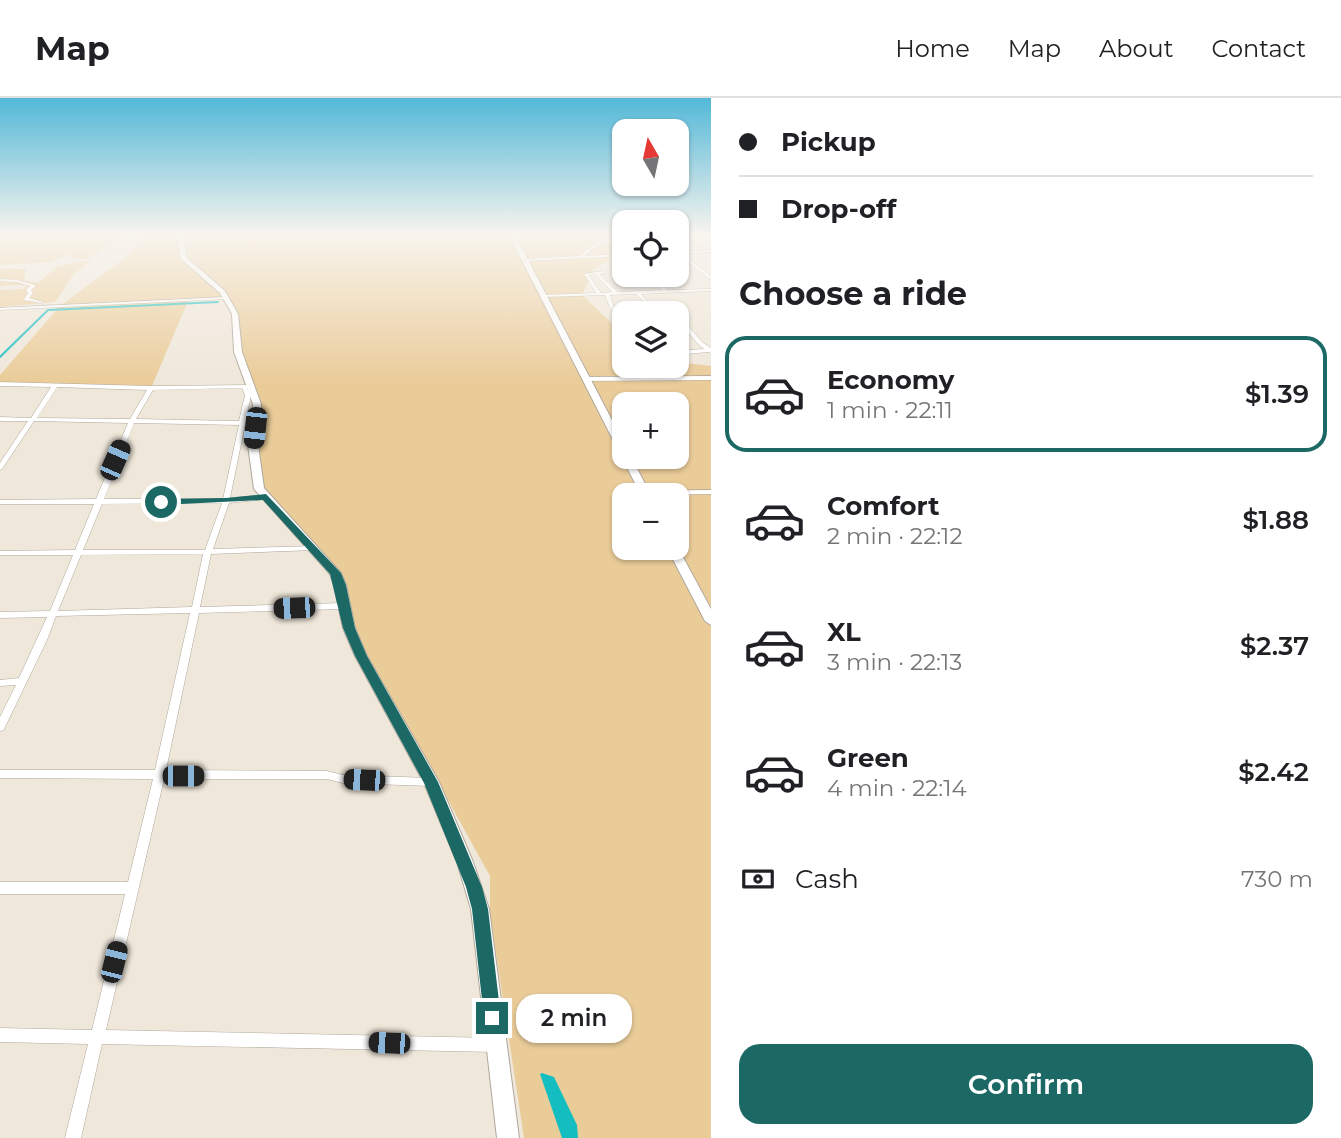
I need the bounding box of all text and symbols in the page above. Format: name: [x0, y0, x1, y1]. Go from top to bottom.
text: Map: [35, 28, 110, 68]
text: Home: [895, 34, 970, 63]
text: Map: [1008, 34, 1061, 63]
text: About: [1099, 34, 1173, 63]
text: Contact: [1211, 34, 1306, 63]
north arrow: [612, 119, 690, 196]
map controls: [612, 119, 689, 560]
text: Pickup: [781, 126, 876, 158]
text: Drop-off: [781, 193, 896, 225]
button: locate: [612, 210, 689, 287]
text: Choose a ride: [739, 274, 967, 313]
button: layers: [612, 301, 689, 378]
icon: car: [743, 363, 806, 426]
text: Economy: [827, 364, 954, 396]
text: $1.39: [1245, 378, 1309, 410]
button: +: [612, 392, 689, 469]
text: 1 min · 22:11: [827, 396, 953, 424]
car: [243, 406, 268, 450]
car: [97, 437, 134, 483]
button: −: [612, 483, 689, 560]
route start: [145, 486, 177, 518]
icon: car: [743, 489, 806, 552]
text: Comfort: [827, 490, 939, 522]
text: $1.88: [1242, 504, 1309, 536]
text: 2 min · 22:12: [827, 522, 962, 550]
car: [273, 597, 316, 619]
icon: car: [743, 615, 806, 678]
text: XL: [827, 616, 861, 648]
text: $2.37: [1240, 630, 1309, 662]
text: 3 min · 22:13: [827, 648, 962, 676]
icon: car: [743, 741, 806, 804]
text: Green: [827, 742, 909, 774]
text: $2.42: [1238, 756, 1309, 788]
car: [163, 766, 205, 787]
car: [343, 769, 386, 791]
text: 4 min · 22:14: [827, 774, 967, 802]
icon: cash: [739, 860, 777, 898]
text: Cash: [795, 863, 859, 895]
text: 730 m: [1241, 865, 1313, 893]
car: [99, 939, 130, 985]
callout: 2 min: [516, 993, 632, 1042]
route end: [476, 1002, 508, 1034]
text: 2 min: [541, 1004, 607, 1032]
car: [368, 1032, 411, 1054]
button: Confirm: [739, 1044, 1313, 1124]

